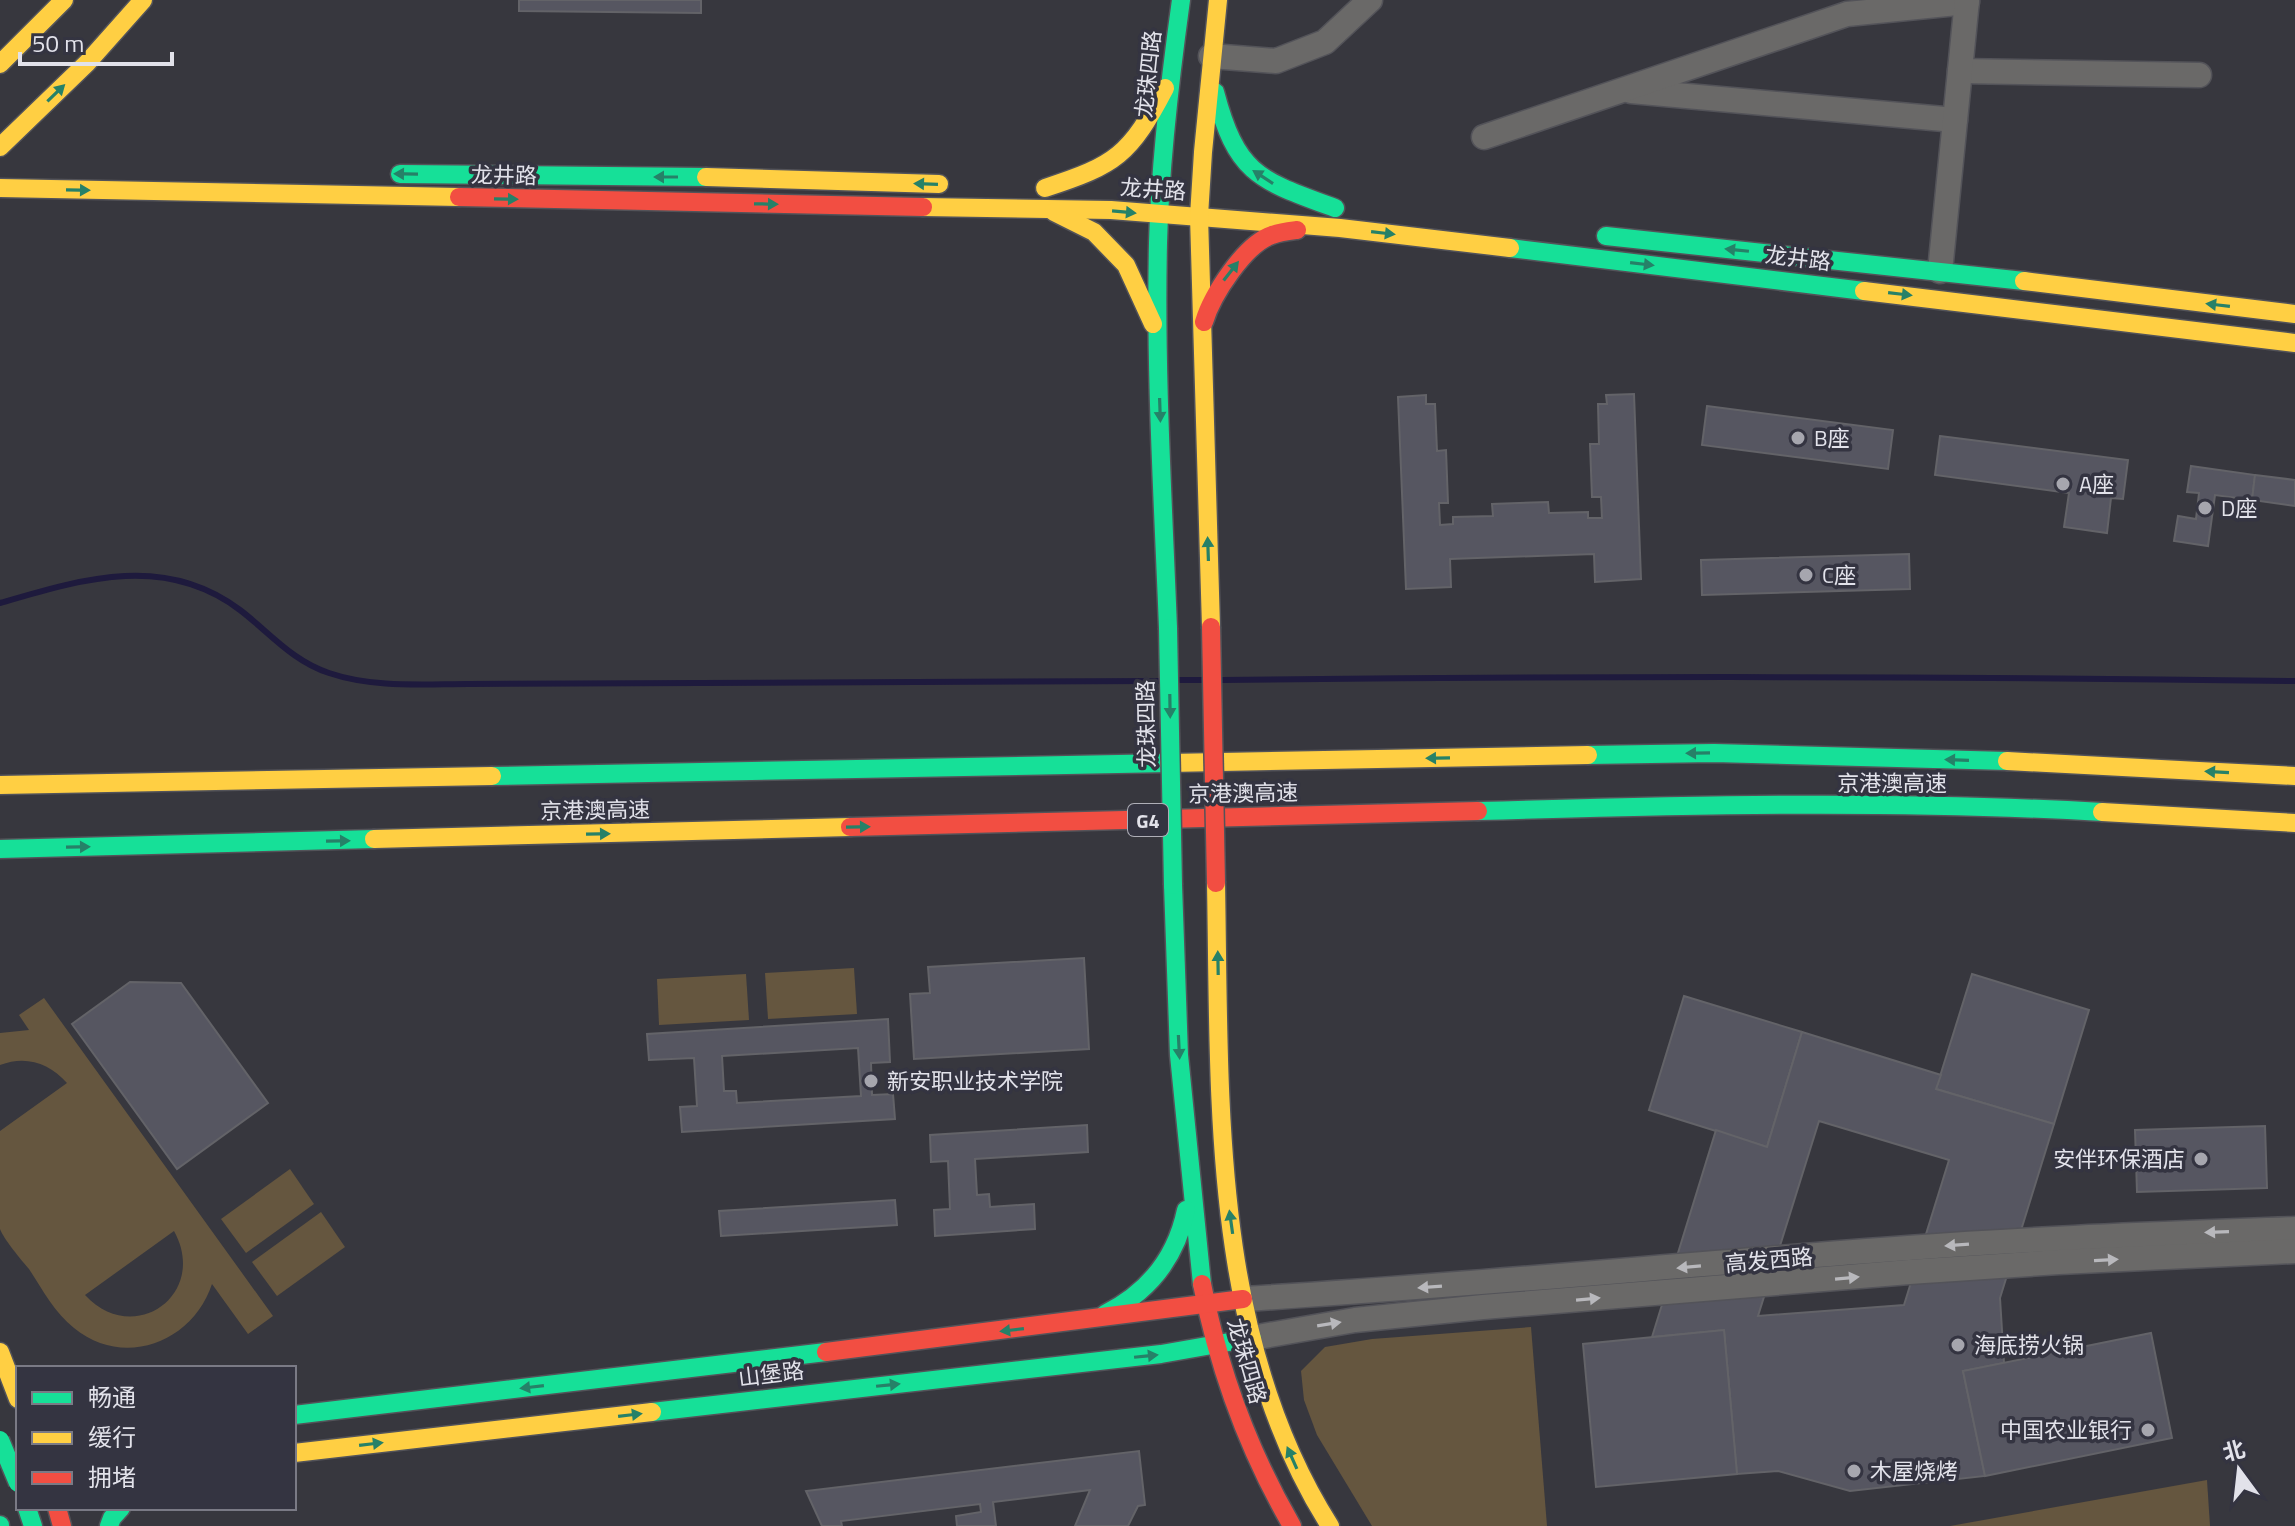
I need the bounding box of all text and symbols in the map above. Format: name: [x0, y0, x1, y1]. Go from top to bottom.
scale bar: [20, 16, 172, 66]
text: 50 m: [32, 25, 84, 61]
street label: 龙珠四路: [1126, 28, 1170, 120]
one-way arrow: [46, 84, 65, 102]
street label: 龙井路: [471, 157, 537, 193]
one-way arrow: [393, 168, 418, 180]
one-way arrow: [653, 170, 678, 183]
street label: 龙井路: [1119, 170, 1187, 208]
one-way arrow: [1253, 170, 1274, 185]
one-way arrow: [913, 177, 938, 190]
one-way arrow: [66, 183, 91, 196]
one-way arrow: [494, 193, 519, 206]
one-way arrow: [754, 198, 779, 210]
one-way arrow: [1112, 205, 1137, 218]
one-way arrow: [1371, 227, 1396, 240]
street label: 龙井路: [1763, 237, 1833, 279]
one-way arrow: [1724, 243, 1749, 256]
one-way arrow: [1629, 257, 1654, 270]
one-way arrow: [1222, 261, 1238, 281]
one-way arrow: [1888, 288, 1913, 301]
one-way arrow: [2205, 298, 2230, 311]
one-way arrow: [1154, 398, 1167, 423]
place label: B座: [1814, 421, 1850, 455]
marker: B座: [1789, 429, 1807, 447]
place label: A座: [2079, 467, 2114, 501]
marker: A座: [2054, 475, 2072, 493]
place label: D座: [2221, 491, 2257, 525]
marker: D座: [2196, 499, 2214, 517]
one-way arrow: [1202, 536, 1215, 561]
place label: C座: [1822, 558, 1856, 592]
marker: C座: [1797, 566, 1815, 584]
street label: 龙珠四路: [1128, 680, 1164, 768]
one-way arrow: [1164, 694, 1176, 719]
one-way arrow: [1685, 747, 1710, 759]
one-way arrow: [1425, 751, 1450, 764]
one-way arrow: [1944, 753, 1969, 766]
one-way arrow: [2204, 765, 2229, 778]
street label: 京港澳高速: [1837, 766, 1947, 800]
street label: 京港澳高速: [1188, 775, 1298, 811]
street label: 京港澳高速: [540, 792, 650, 828]
road number: G4: [1128, 804, 1168, 836]
one-way arrow: [846, 821, 871, 833]
one-way arrow: [586, 828, 611, 840]
one-way arrow: [326, 834, 351, 847]
one-way arrow: [66, 841, 91, 854]
one-way arrow: [1211, 950, 1224, 975]
one-way arrow: [1172, 1035, 1185, 1060]
place label: 新安职业技术学院: [887, 1064, 1063, 1098]
marker: 新安职业技术学院: [862, 1072, 880, 1090]
place label: 安伴环保酒店: [2053, 1142, 2185, 1176]
marker: 安伴环保酒店: [2192, 1150, 2210, 1168]
one-way arrow: [1225, 1209, 1238, 1234]
one-way arrow: [2204, 1226, 2229, 1239]
street label: 高发西路: [1724, 1239, 1814, 1281]
one-way arrow: [1944, 1239, 1969, 1252]
one-way arrow: [2094, 1253, 2119, 1266]
one-way arrow: [1676, 1260, 1701, 1273]
one-way arrow: [1835, 1271, 1860, 1284]
one-way arrow: [1417, 1281, 1442, 1294]
one-way arrow: [1576, 1292, 1601, 1305]
street label: 龙珠四路: [1219, 1314, 1275, 1408]
one-way arrow: [1317, 1317, 1342, 1330]
one-way arrow: [999, 1323, 1024, 1336]
place label: 海底捞火锅: [1974, 1328, 2084, 1362]
marker: 海底捞火锅: [1949, 1336, 1967, 1354]
one-way arrow: [1134, 1349, 1159, 1362]
street label: 山堡路: [736, 1353, 806, 1395]
legend: [16, 1366, 296, 1510]
one-way arrow: [876, 1378, 901, 1391]
text: 畅通: [88, 1379, 136, 1415]
one-way arrow: [519, 1381, 544, 1394]
one-way arrow: [618, 1408, 643, 1421]
place label: 中国农业银行: [2000, 1413, 2132, 1447]
text: 缓行: [88, 1419, 136, 1455]
marker: 中国农业银行: [2139, 1421, 2157, 1439]
north arrow: [2199, 1430, 2279, 1510]
text: 北: [2219, 1431, 2249, 1470]
one-way arrow: [359, 1438, 384, 1451]
one-way arrow: [1285, 1446, 1298, 1470]
place label: 木屋烧烤: [1870, 1454, 1958, 1488]
text: 拥堵: [88, 1459, 136, 1495]
marker: 木屋烧烤: [1845, 1462, 1863, 1480]

